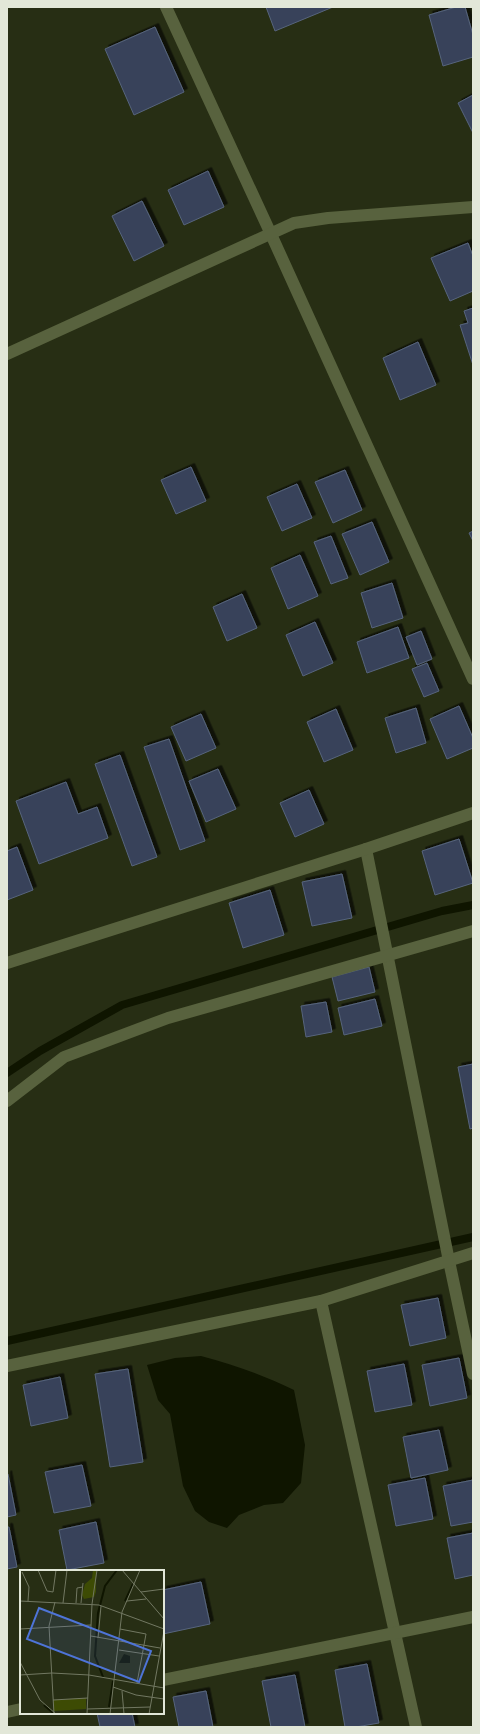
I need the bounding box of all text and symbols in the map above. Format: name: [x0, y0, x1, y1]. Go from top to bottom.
inset map: [20, 1570, 164, 1714]

